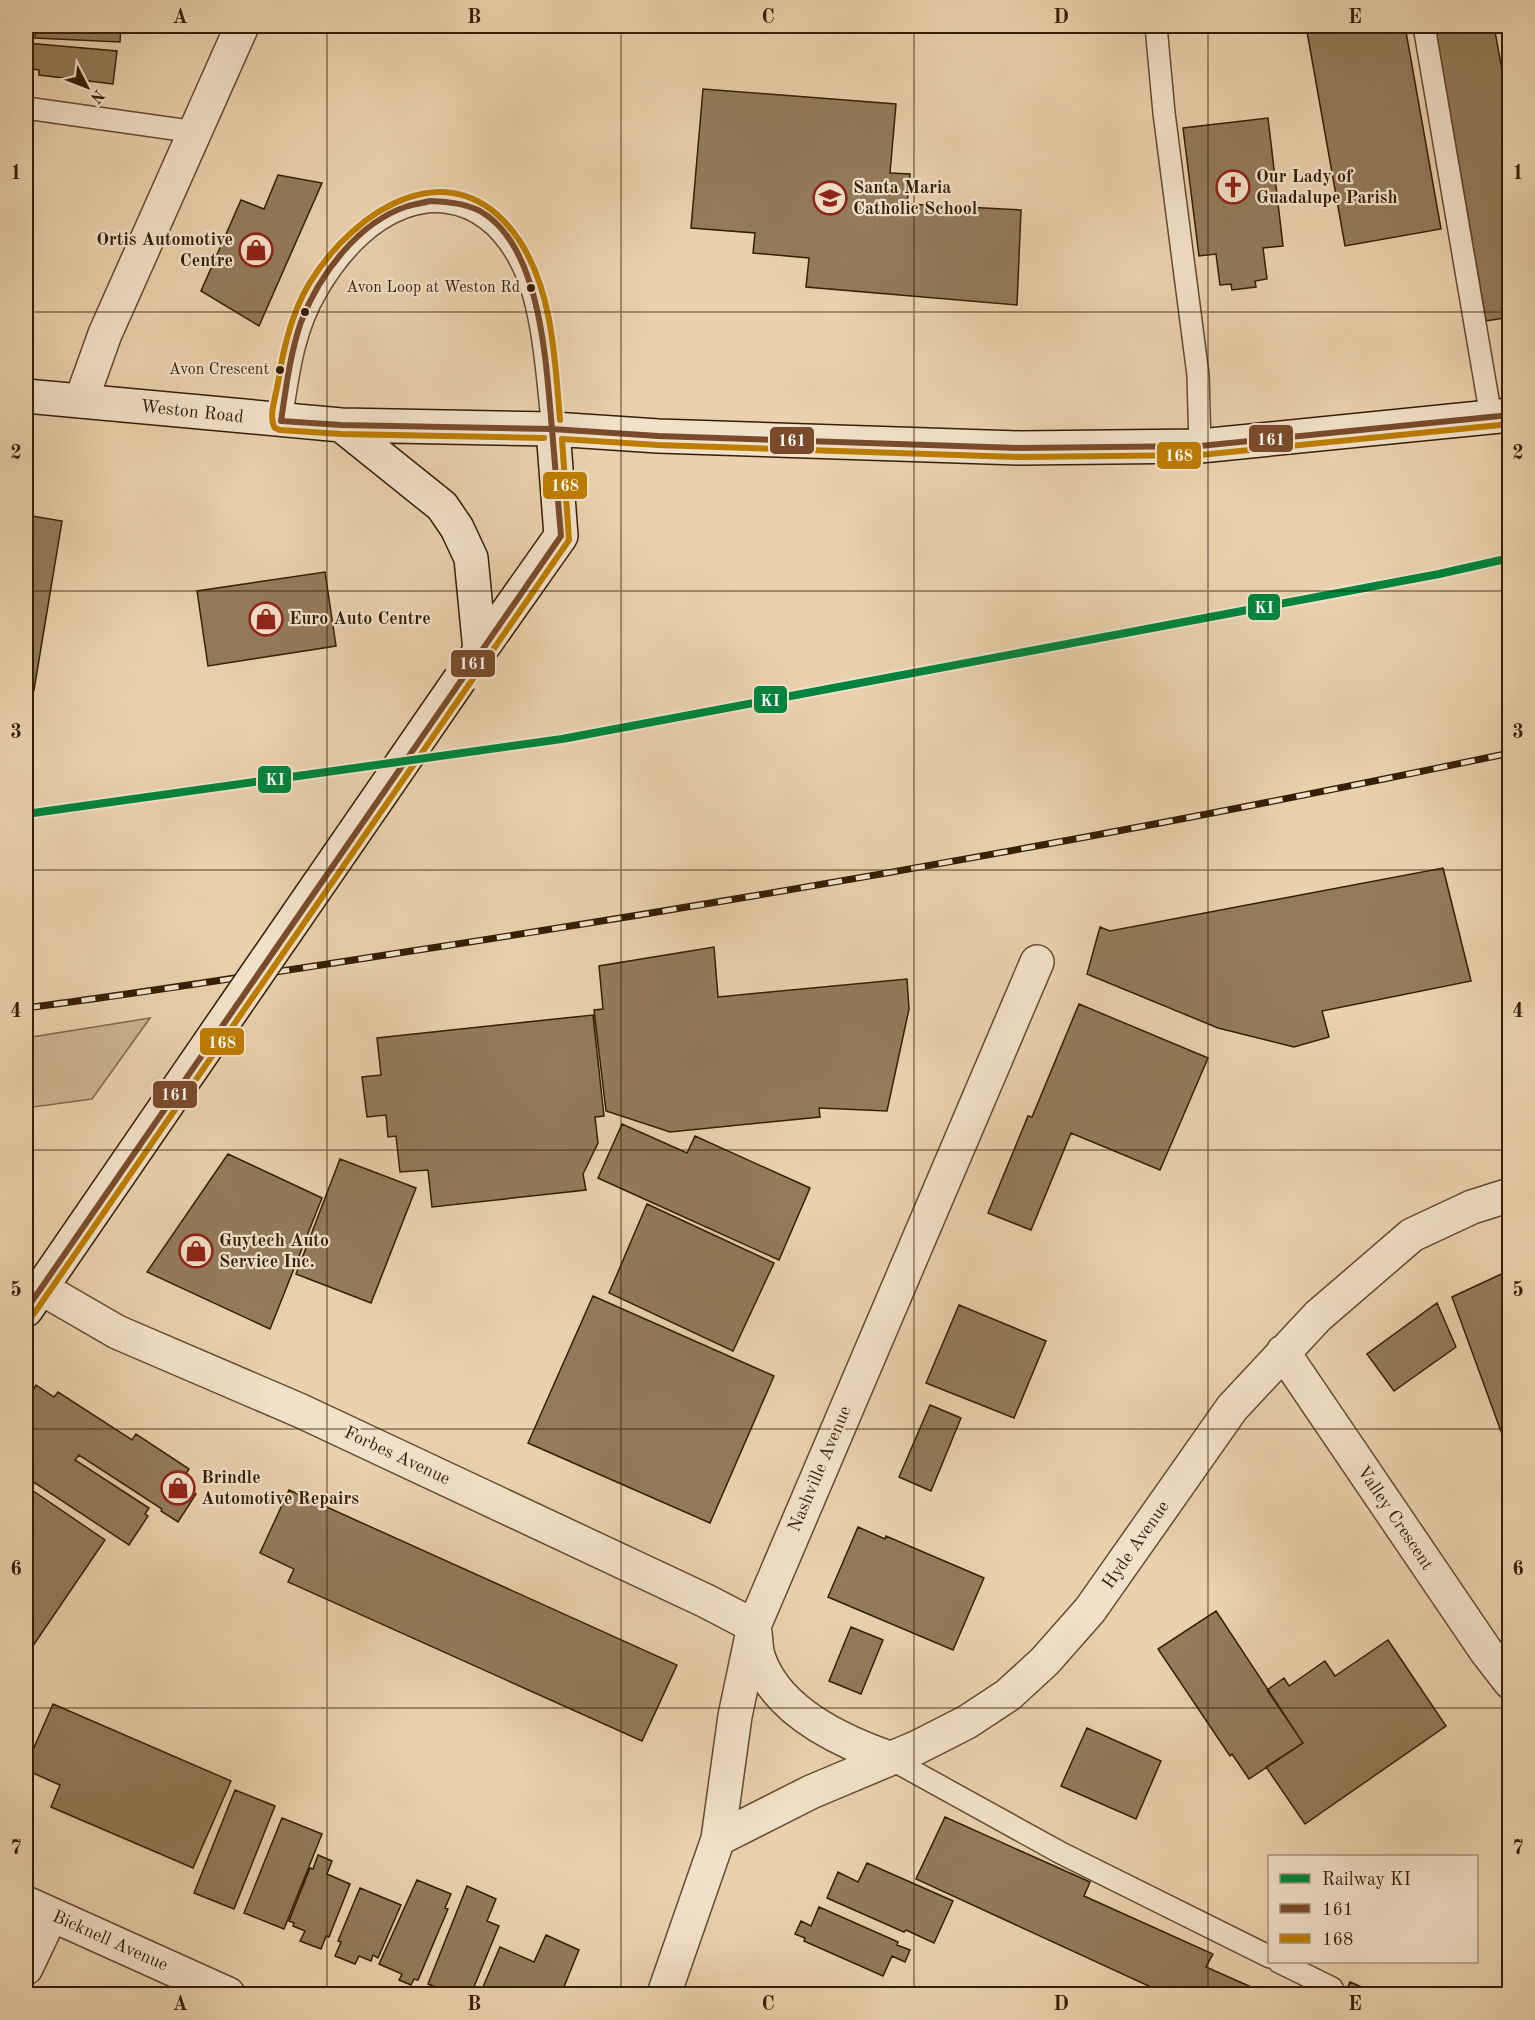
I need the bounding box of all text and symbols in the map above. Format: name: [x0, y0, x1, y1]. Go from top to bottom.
text: A: [172, 8, 188, 28]
text: B: [467, 8, 481, 28]
text: C: [761, 8, 775, 28]
text: D: [1053, 8, 1069, 28]
text: E: [1348, 8, 1362, 28]
north arrow: [57, 57, 117, 117]
text: N: [86, 86, 107, 106]
text: 1: [10, 164, 22, 184]
text: 1: [1512, 164, 1524, 184]
place label: Our Lady of Guadalupe Parish: [1256, 168, 1398, 207]
church icon: Our Lady of Guadalupe Parish: [1215, 169, 1251, 205]
place label: Santa Maria Catholic School: [853, 179, 978, 218]
school or university icon: Santa Maria Catholic School: [812, 180, 848, 216]
place label: Ortis Automotive Centre: [96, 231, 233, 270]
shop icon: Ortis Automotive Centre: [238, 232, 274, 268]
place label: Avon Loop at Weston Rd: [346, 280, 520, 296]
marker: Avon Loop at Weston Rd: [525, 282, 537, 294]
unlabelled marker: [299, 306, 311, 318]
place label: Avon Crescent: [169, 362, 269, 378]
marker: Avon Crescent: [274, 364, 286, 376]
street label: Weston Road: [139, 398, 245, 426]
line badge: 161: [1248, 424, 1294, 453]
line badge: 161: [769, 426, 815, 455]
text: 161: [1257, 433, 1285, 449]
text: 161: [778, 434, 806, 450]
line badge: 168: [1156, 441, 1202, 470]
text: 2: [10, 444, 22, 464]
text: 2: [1512, 444, 1524, 464]
text: 168: [1165, 449, 1193, 465]
line badge: 168: [542, 471, 588, 500]
text: 168: [551, 479, 579, 495]
line badge: KI: [1247, 593, 1281, 621]
shop icon: Euro Auto Centre: [248, 601, 284, 637]
text: KI: [1254, 601, 1274, 617]
place label: Euro Auto Centre: [289, 610, 431, 628]
line badge: 161: [450, 649, 496, 678]
text: 161: [459, 657, 487, 673]
line badge: KI: [753, 685, 788, 714]
text: KI: [760, 694, 780, 710]
text: 3: [10, 723, 22, 743]
text: 3: [1512, 723, 1524, 743]
line badge: KI: [257, 765, 292, 794]
text: KI: [265, 773, 285, 789]
text: 4: [10, 1002, 22, 1022]
text: 4: [1512, 1002, 1524, 1022]
line badge: 168: [199, 1027, 245, 1056]
text: 168: [208, 1036, 236, 1052]
line badge: 161: [152, 1080, 198, 1109]
text: 161: [161, 1088, 189, 1104]
place label: Guytech Auto Service Inc.: [219, 1232, 329, 1271]
shop icon: Guytech Auto Service Inc.: [178, 1233, 214, 1269]
text: 5: [10, 1280, 22, 1301]
text: 5: [1512, 1280, 1524, 1301]
street label: Nashville Avenue: [785, 1403, 855, 1535]
street label: Forbes Avenue: [341, 1424, 453, 1488]
street label: Valley Crescent: [1354, 1463, 1436, 1573]
place label: Brindle Automotive Repairs: [201, 1469, 359, 1508]
shop icon: Brindle Automotive Repairs: [160, 1470, 196, 1506]
street label: Hyde Avenue: [1099, 1498, 1173, 1592]
text: 6: [10, 1560, 22, 1580]
text: 6: [1512, 1560, 1524, 1580]
text: 7: [10, 1839, 22, 1859]
text: 7: [1512, 1839, 1524, 1859]
legend: [1268, 1855, 1478, 1963]
text: Railway KI: [1322, 1871, 1411, 1889]
text: 161: [1322, 1901, 1353, 1919]
street label: Bicknell Avenue: [50, 1907, 170, 1975]
text: 168: [1322, 1931, 1353, 1949]
text: A: [172, 1995, 188, 2015]
text: B: [467, 1995, 481, 2015]
text: C: [761, 1995, 775, 2015]
text: D: [1053, 1995, 1069, 2015]
text: E: [1348, 1995, 1362, 2015]

